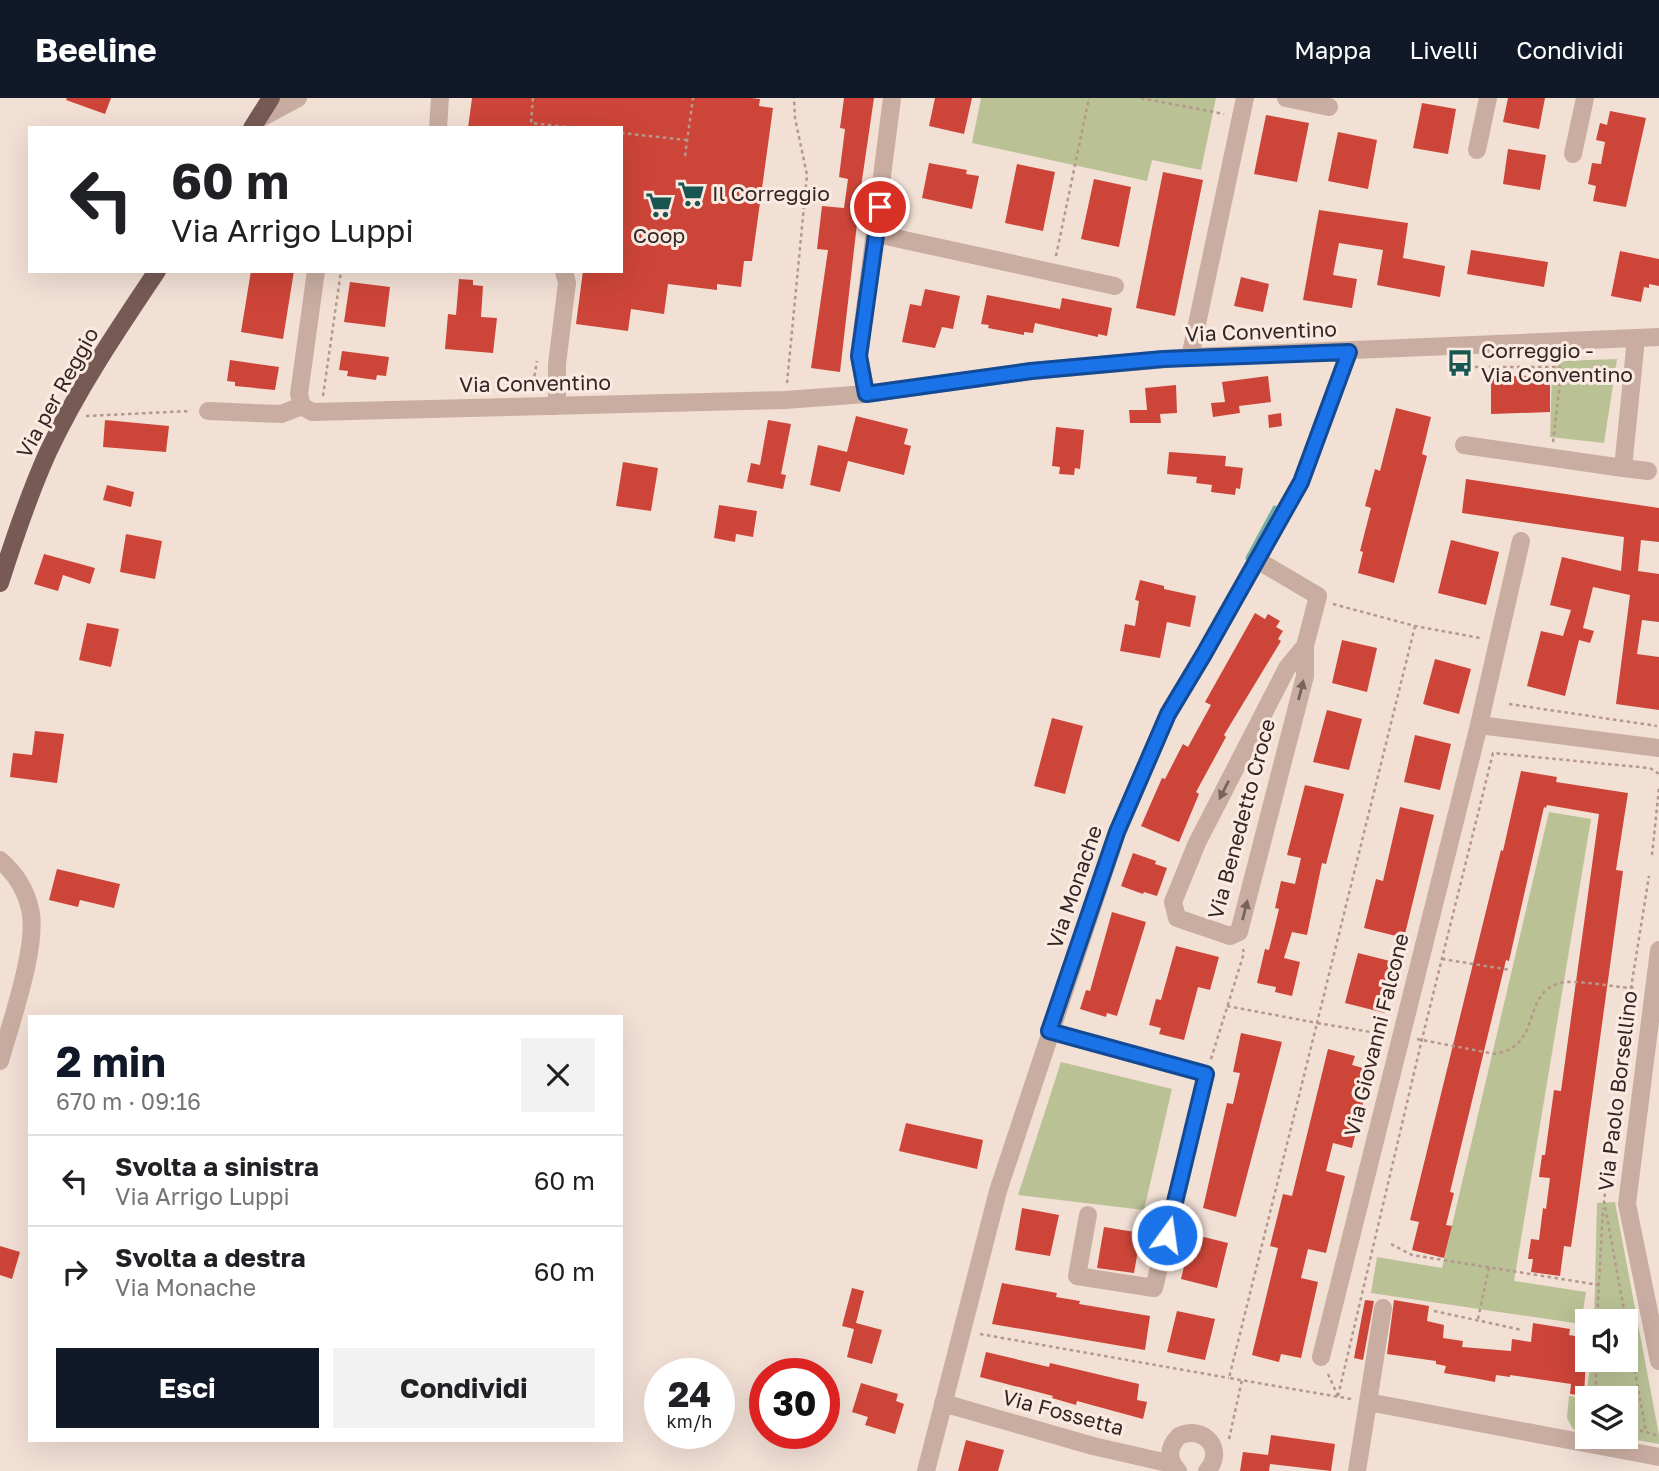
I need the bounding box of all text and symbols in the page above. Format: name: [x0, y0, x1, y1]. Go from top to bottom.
text: Beeline: [35, 30, 157, 69]
text: Mappa: [1294, 35, 1371, 64]
text: Livelli: [1409, 35, 1478, 64]
text: Condividi: [1516, 35, 1624, 64]
text: 60 m: [171, 151, 289, 210]
icon: left: [56, 154, 147, 245]
pin: [850, 177, 910, 237]
supermarket icon: Il Correggio: [676, 179, 706, 209]
place label: Il Correggio: [712, 180, 830, 206]
icon: arrive: [861, 188, 899, 226]
supermarket icon: Coop: [644, 190, 674, 220]
text: Via Arrigo Luppi: [171, 211, 414, 249]
place label: Coop: [633, 222, 685, 248]
street label: Via Conventino: [1185, 315, 1337, 347]
street label: Via per Reggio: [10, 323, 104, 463]
place label: Correggio - Via Conventino: [1481, 337, 1633, 387]
bus stop icon: Correggio - Via Conventino: [1445, 348, 1475, 378]
street label: Via Conventino: [459, 369, 611, 397]
one-way arrow: [1296, 679, 1307, 701]
street label: Via Benedetto Croce: [1202, 716, 1280, 922]
one-way arrow: [1218, 780, 1229, 800]
street label: Via Monache: [1041, 822, 1107, 952]
one-way arrow: [1240, 899, 1251, 921]
street label: Via Giovanni Falcone: [1338, 930, 1414, 1139]
street label: Via Paolo Borsellino: [1592, 989, 1642, 1193]
text: 2 min: [56, 1036, 166, 1086]
button: close: [521, 1038, 595, 1112]
text: 670 m · 09:16: [56, 1087, 201, 1115]
text: Svolta a sinistra: [115, 1151, 319, 1182]
icon: left: [56, 1162, 94, 1200]
text: 60 m: [534, 1165, 595, 1196]
text: Via Arrigo Luppi: [115, 1182, 290, 1210]
position arrow: [1130, 1198, 1204, 1272]
text: Svolta a destra: [115, 1242, 306, 1273]
icon: right: [56, 1253, 94, 1291]
text: 60 m: [534, 1256, 595, 1287]
text: Via Monache: [115, 1273, 256, 1301]
map controls: [1575, 1309, 1638, 1449]
button: sound: [1575, 1309, 1638, 1372]
button: Esci: [56, 1348, 319, 1428]
button: Condividi: [333, 1348, 595, 1428]
speed limit sign: 30: [749, 1358, 840, 1449]
text: 24: [668, 1373, 711, 1415]
street label: Via Fossetta: [1000, 1383, 1127, 1441]
button: layers: [1575, 1386, 1638, 1449]
text: km/h: [667, 1410, 712, 1432]

